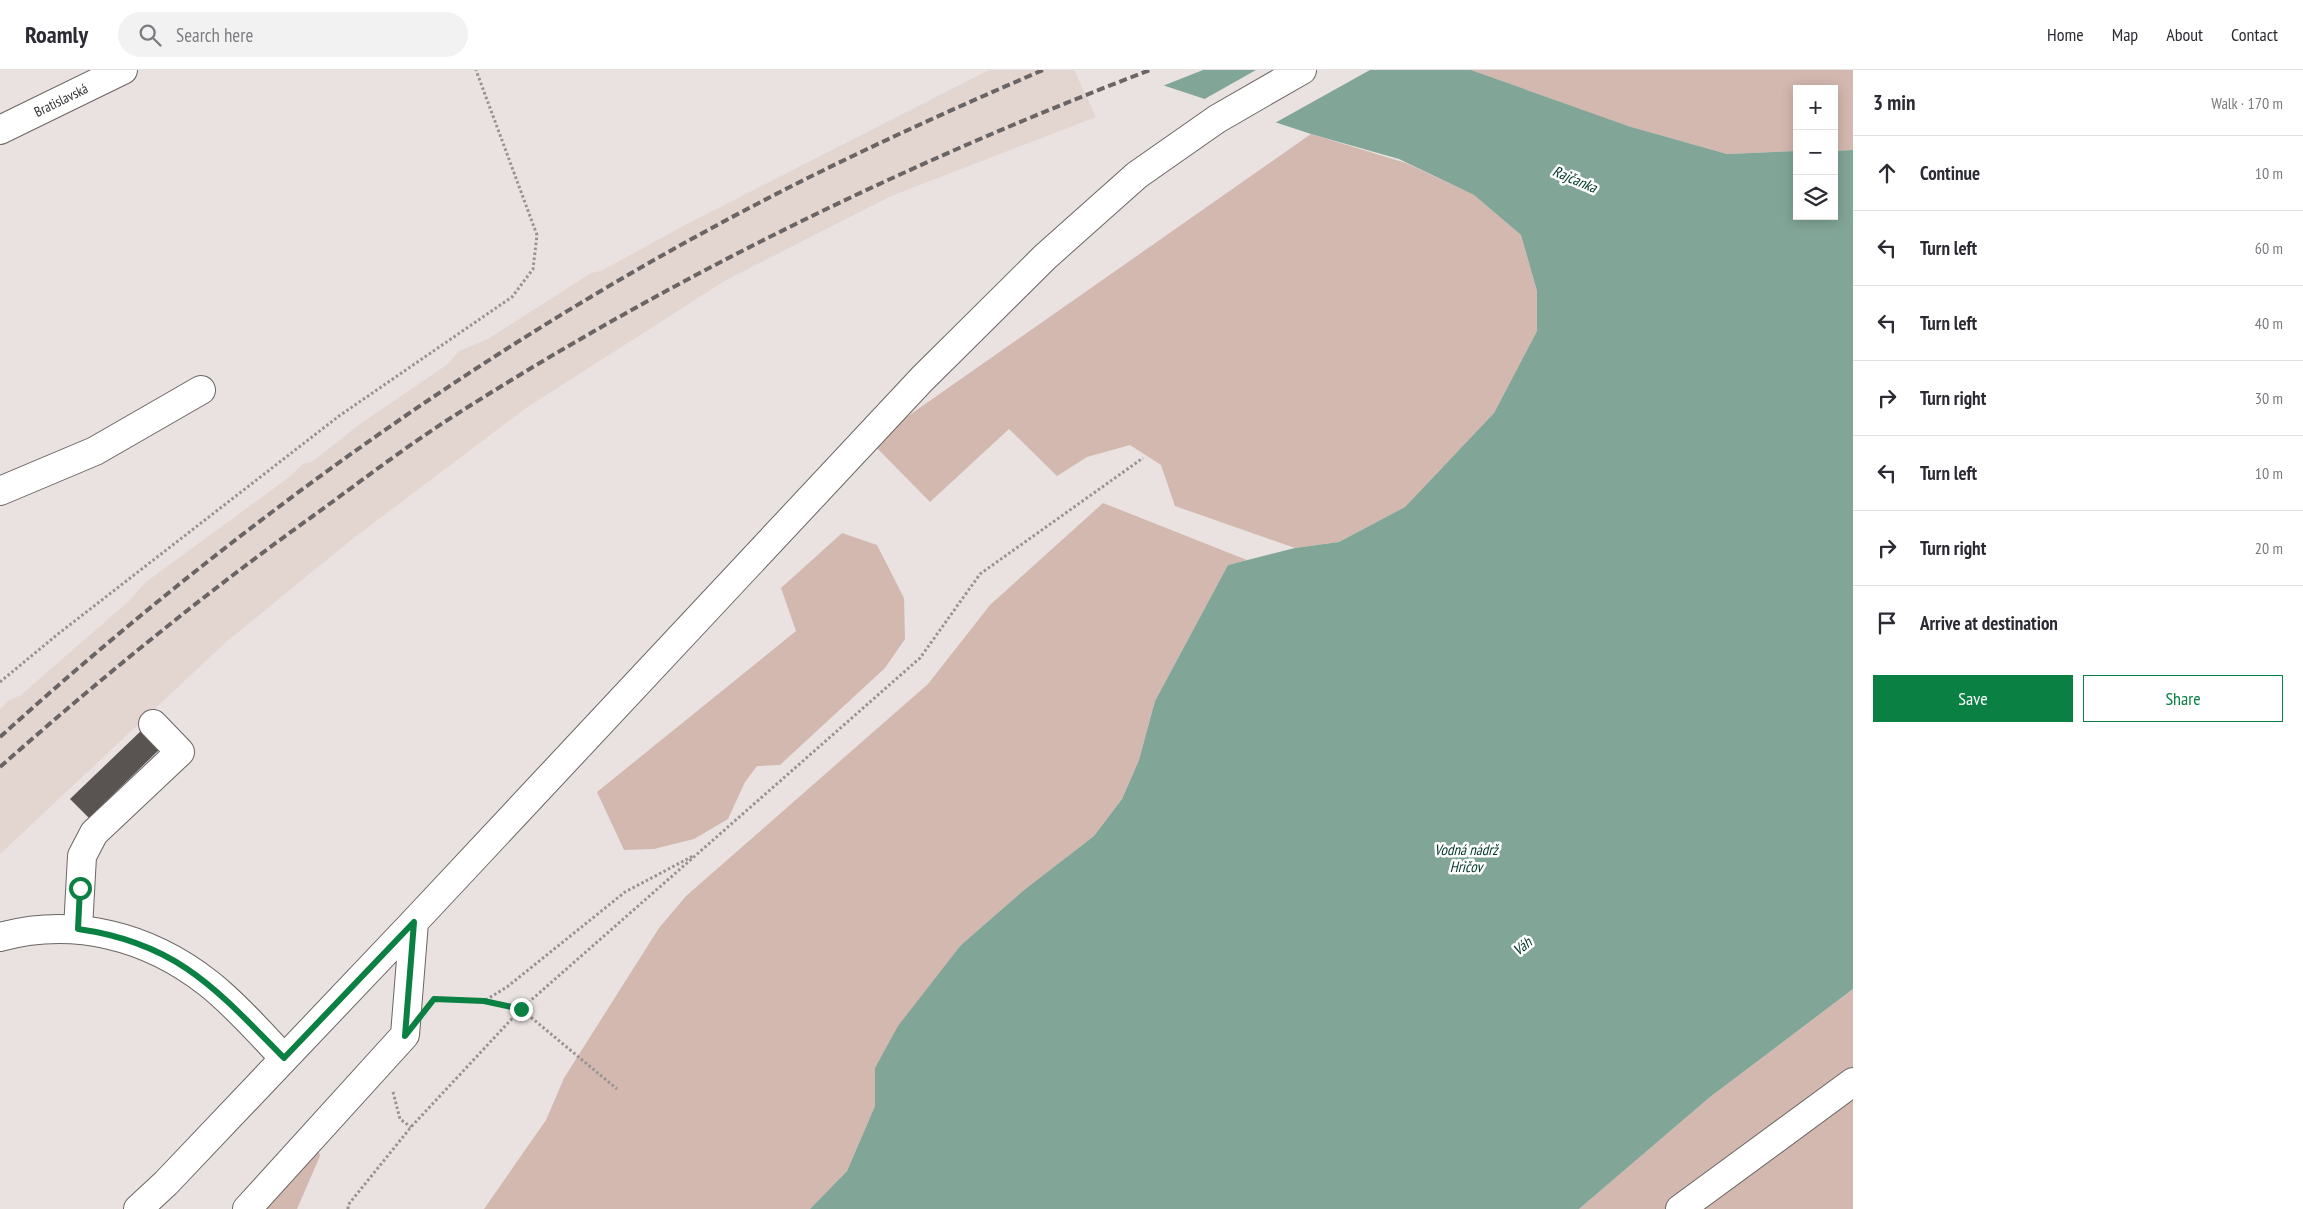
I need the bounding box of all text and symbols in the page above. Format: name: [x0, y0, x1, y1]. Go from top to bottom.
search box: [118, 12, 468, 57]
text: Roamly: [25, 19, 88, 50]
icon: search: [136, 21, 164, 49]
text: Search here: [176, 23, 253, 47]
text: Home: [2047, 23, 2084, 46]
text: Map: [2112, 23, 2138, 46]
text: About: [2166, 23, 2203, 46]
text: Contact: [2231, 23, 2278, 46]
street label: Bratislavská: [31, 79, 91, 121]
map controls: [1793, 85, 1838, 220]
button: +: [1793, 85, 1838, 130]
text: 3 min: [1873, 89, 1915, 116]
text: Walk · 170 m: [2211, 93, 2283, 113]
button: −: [1793, 130, 1838, 175]
icon: ahead: [1873, 159, 1901, 187]
water label: Rajčanka: [1550, 161, 1601, 197]
text: Continue: [1920, 161, 1980, 185]
text: 10 m: [2255, 163, 2283, 183]
button: layers: [1793, 175, 1838, 220]
icon: left: [1873, 234, 1901, 262]
text: Turn left: [1920, 236, 1977, 260]
text: 60 m: [2255, 238, 2283, 258]
icon: left: [1873, 309, 1901, 337]
text: Turn left: [1920, 311, 1977, 335]
text: 40 m: [2255, 313, 2283, 333]
icon: right: [1873, 384, 1901, 412]
text: Turn right: [1920, 386, 1986, 410]
text: 30 m: [2255, 388, 2283, 408]
icon: left: [1873, 459, 1901, 487]
text: Turn left: [1920, 461, 1977, 485]
text: 10 m: [2255, 463, 2283, 483]
icon: right: [1873, 534, 1901, 562]
text: Turn right: [1920, 536, 1986, 560]
text: 20 m: [2255, 538, 2283, 558]
icon: arrive: [1873, 609, 1901, 637]
text: Arrive at destination: [1920, 611, 2058, 635]
button: Save: [1873, 675, 2073, 722]
button: Share: [2083, 675, 2283, 722]
water label: Vodná nádrž Hričov: [1434, 840, 1500, 876]
route start: [69, 877, 92, 900]
water label: Váh: [1509, 932, 1536, 959]
route end: [510, 998, 533, 1021]

